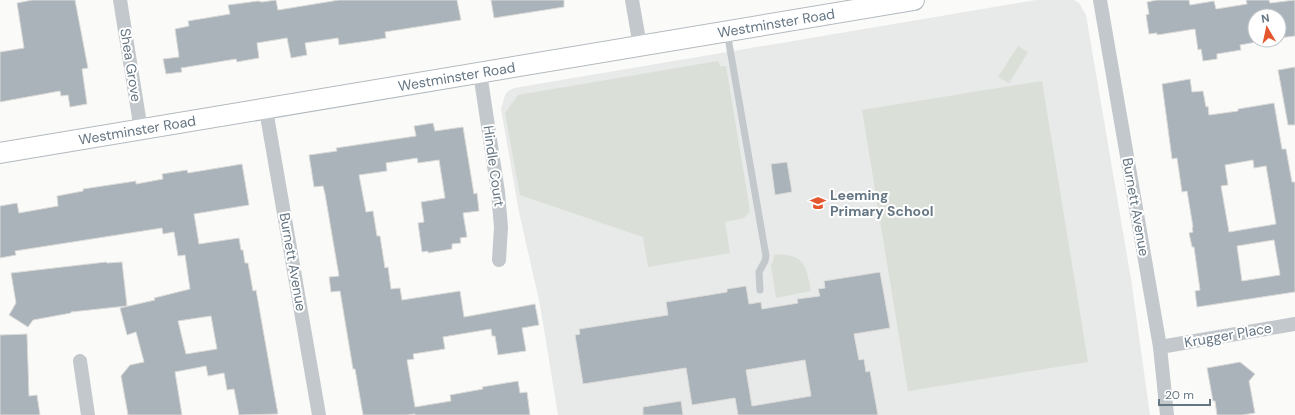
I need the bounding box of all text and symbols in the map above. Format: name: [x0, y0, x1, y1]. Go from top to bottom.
street label: Westminster Road: [716, 4, 836, 42]
north arrow: [1247, 8, 1287, 48]
text: N: [1260, 11, 1270, 26]
street label: Shea Grove: [116, 27, 146, 103]
street label: Westminster Road: [397, 58, 517, 95]
street label: Westminster Road: [77, 111, 197, 149]
street label: Hindle Court: [479, 124, 509, 208]
street label: Burnett Avenue: [1118, 156, 1154, 258]
place label: Leeming Primary School: [830, 186, 933, 220]
school or university icon: Leeming Primary School: [809, 194, 827, 212]
street label: Burnett Avenue: [275, 211, 311, 313]
street label: Krugger Place: [1183, 318, 1273, 352]
scale bar: [1159, 381, 1210, 407]
text: 20 m: [1165, 387, 1194, 403]

